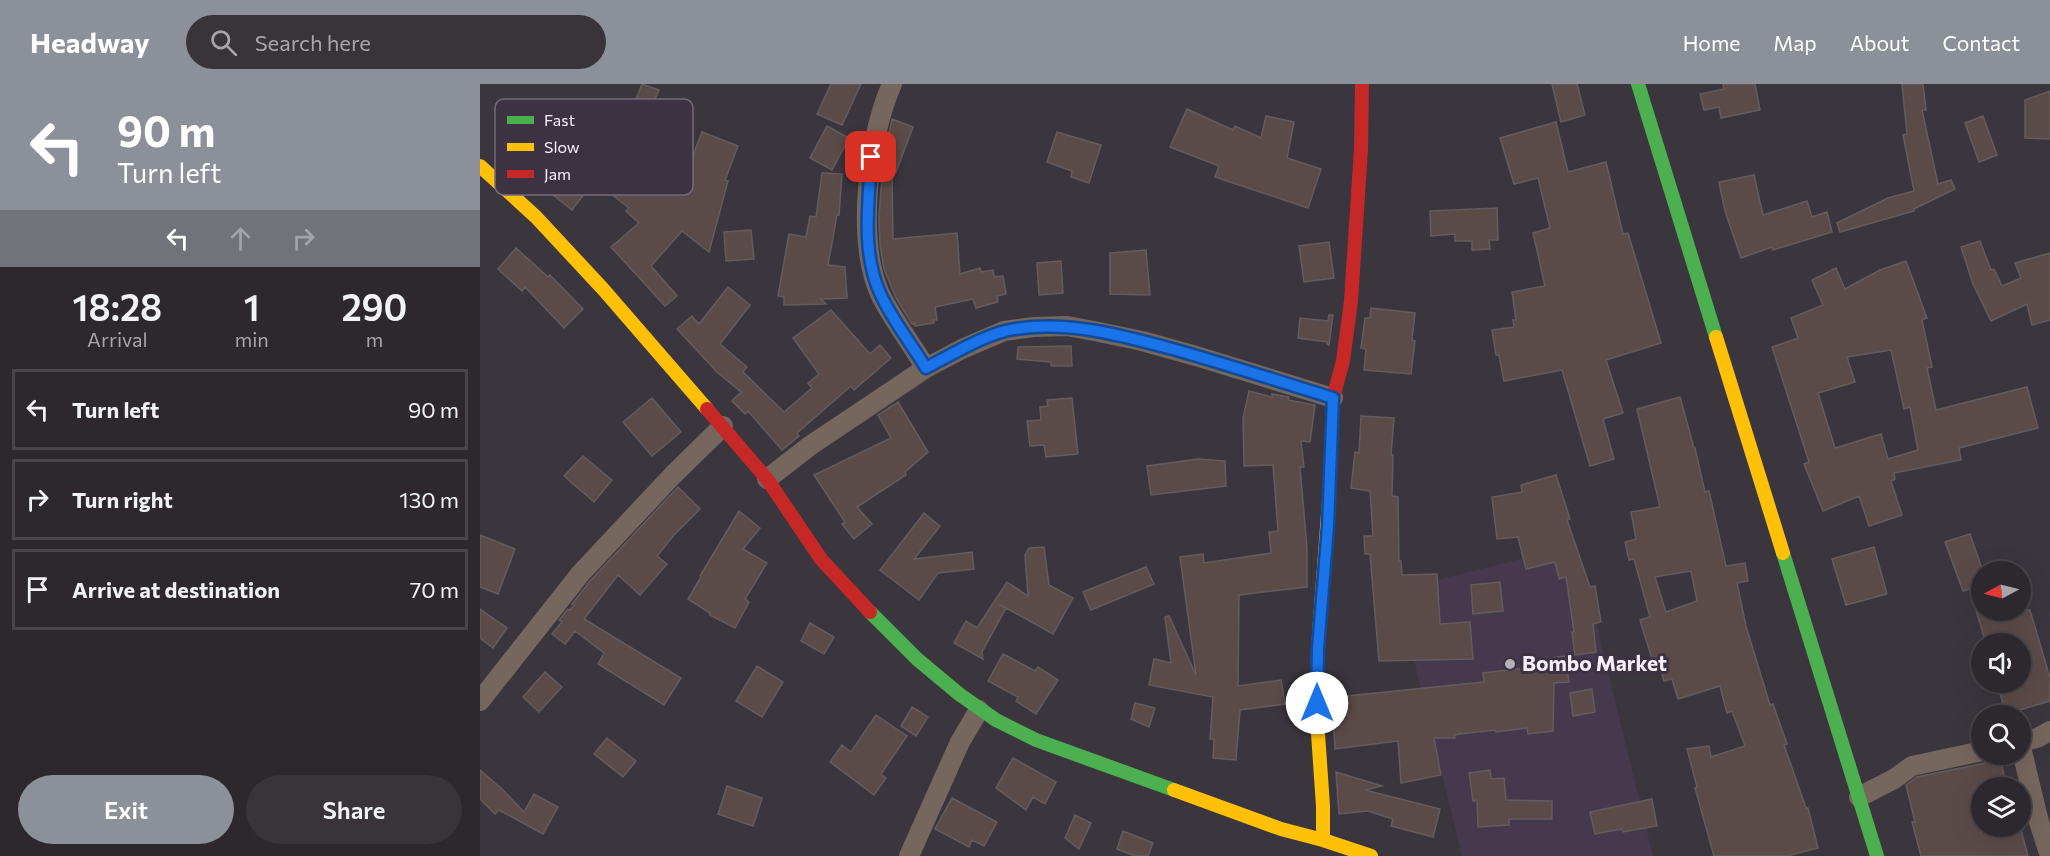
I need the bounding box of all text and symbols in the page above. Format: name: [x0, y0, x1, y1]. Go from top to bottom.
search box: [186, 15, 606, 69]
text: Headway: [30, 25, 150, 59]
icon: search: [207, 26, 240, 59]
text: Search here: [255, 29, 371, 56]
text: Home: [1683, 30, 1740, 55]
text: Map: [1773, 30, 1817, 55]
text: About: [1850, 30, 1909, 55]
text: Contact: [1942, 30, 2020, 55]
legend: [495, 99, 693, 195]
text: 90 m: [117, 104, 216, 156]
icon: left: [18, 108, 96, 186]
text: Fast: [544, 110, 575, 129]
pin: [845, 131, 896, 182]
text: Slow: [544, 137, 580, 156]
icon: arrive: [854, 140, 887, 173]
text: Turn left: [117, 156, 221, 189]
text: Jam: [544, 164, 571, 183]
icon: left: [161, 222, 194, 255]
icon: ahead: [224, 222, 257, 255]
icon: right: [287, 222, 320, 255]
text: 18:28: [73, 284, 162, 328]
text: 1: [244, 284, 260, 328]
text: 290: [341, 284, 407, 328]
text: Arrival: [87, 327, 148, 351]
text: min: [235, 327, 269, 351]
text: m: [366, 327, 383, 351]
icon: left: [21, 393, 54, 426]
text: Turn left: [72, 396, 159, 423]
text: 90 m: [408, 396, 459, 423]
icon: right: [21, 483, 54, 516]
text: Turn right: [72, 486, 173, 513]
text: 130 m: [399, 486, 459, 513]
north arrow: [1971, 561, 2031, 621]
map controls: [1971, 561, 2031, 837]
icon: arrive: [21, 573, 54, 606]
text: Arrive at destination: [72, 576, 280, 603]
text: 70 m: [410, 576, 459, 603]
button: sound: [1971, 633, 2031, 693]
place label: Bombo Market: [1522, 650, 1667, 675]
marker: Bombo Market: [1503, 657, 1517, 671]
position arrow: [1285, 671, 1349, 735]
button: search: [1971, 705, 2031, 765]
button: Exit: [18, 775, 234, 844]
button: Share: [246, 775, 462, 844]
button: layers: [1971, 777, 2031, 837]

